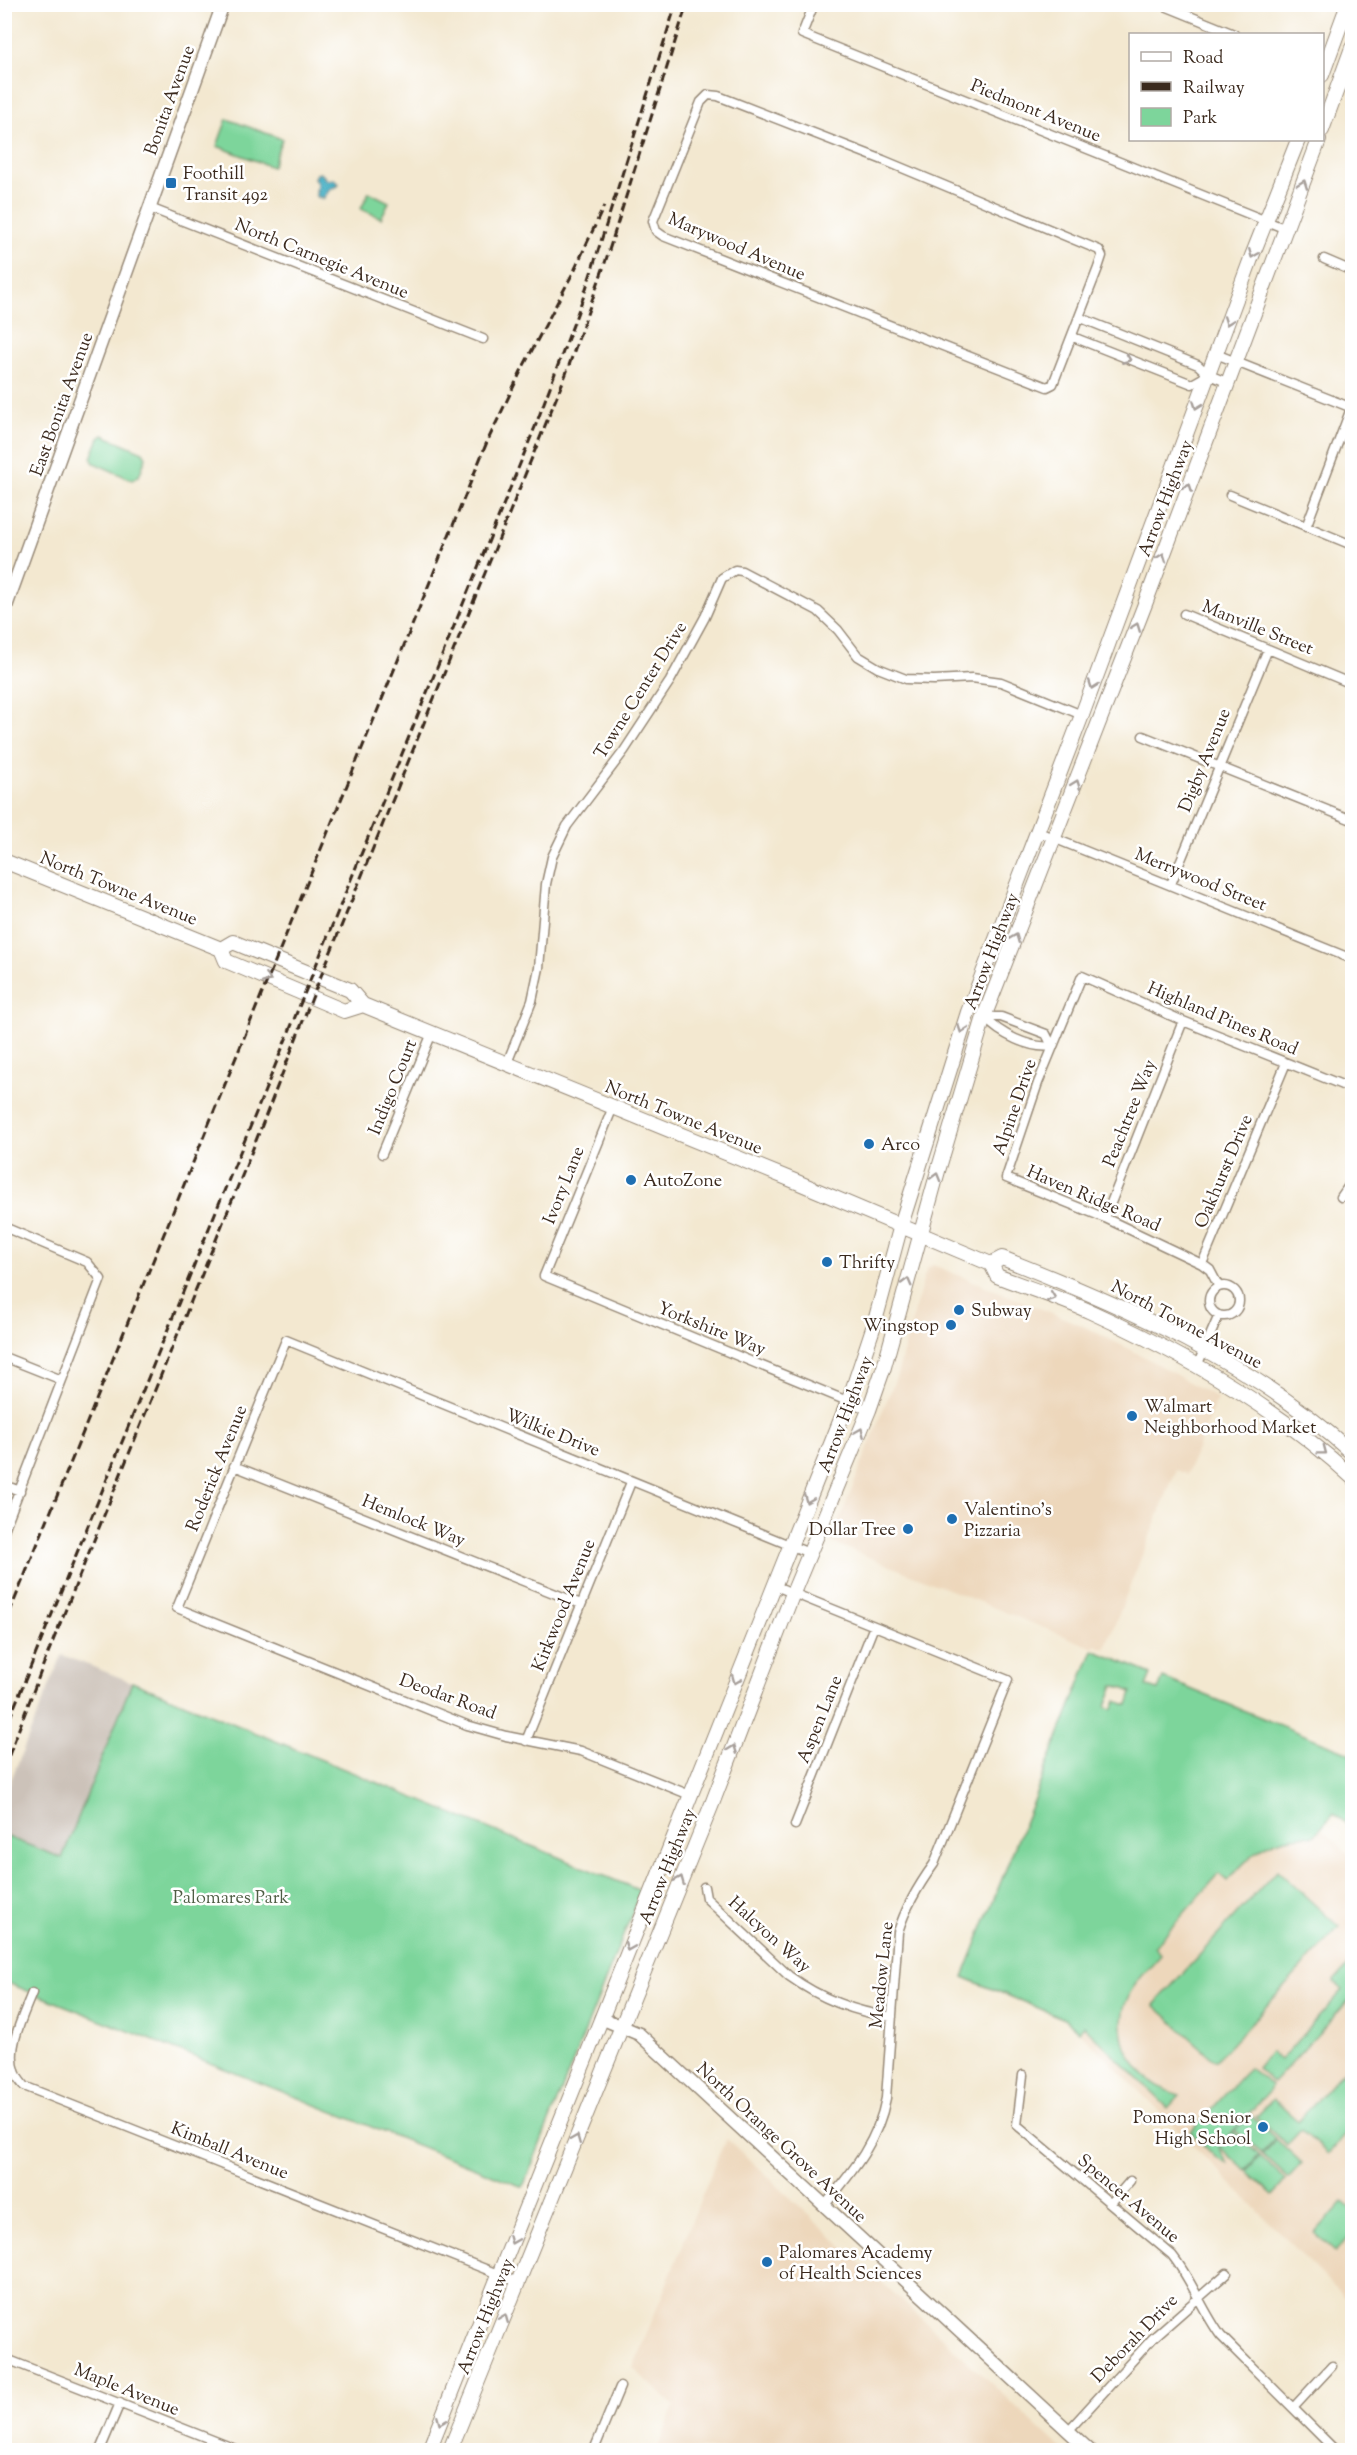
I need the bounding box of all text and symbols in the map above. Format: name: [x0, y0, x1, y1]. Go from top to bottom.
legend: [1129, 33, 1324, 141]
street label: Bonita Avenue: [139, 42, 203, 159]
text: Road: [1183, 46, 1223, 72]
street label: Piedmont Avenue: [966, 74, 1104, 150]
text: Railway: [1183, 76, 1245, 102]
text: Park: [1183, 106, 1218, 132]
place label: Foothill Transit 492: [183, 162, 268, 209]
marker: Foothill Transit 492: [164, 176, 178, 190]
one-way arrow: [1295, 179, 1308, 190]
street label: Marywood Avenue: [663, 207, 809, 289]
street label: North Carnegie Avenue: [230, 213, 412, 307]
one-way arrow: [1248, 248, 1260, 259]
one-way arrow: [1223, 315, 1235, 326]
street label: East Bonita Avenue: [25, 329, 101, 480]
one-way arrow: [1122, 351, 1132, 364]
one-way arrow: [1192, 399, 1205, 410]
street label: Arrow Highway: [1133, 436, 1201, 561]
one-way arrow: [1181, 482, 1194, 492]
one-way arrow: [1155, 552, 1168, 563]
street label: Manville Street: [1198, 595, 1317, 663]
street label: Towne Center Drive: [589, 617, 695, 765]
one-way arrow: [1129, 622, 1141, 633]
one-way arrow: [1088, 679, 1100, 690]
street label: Digby Avenue: [1173, 705, 1239, 817]
one-way arrow: [1068, 779, 1081, 790]
street label: Merrywood Street: [1130, 843, 1270, 919]
street label: North Towne Avenue: [36, 846, 201, 933]
street label: Arrow Highway: [959, 889, 1027, 1014]
one-way arrow: [1008, 933, 1020, 944]
one-way arrow: [261, 971, 272, 983]
street label: Highland Pines Road: [1143, 976, 1302, 1063]
one-way arrow: [957, 1023, 970, 1034]
street label: Indigo Court: [363, 1036, 425, 1139]
street label: Alpine Drive: [987, 1056, 1045, 1159]
street label: Peachtree Way: [1098, 1056, 1164, 1171]
street label: North Towne Avenue: [601, 1075, 766, 1162]
street label: Oakhurst Drive: [1189, 1111, 1261, 1233]
place label: Arco: [881, 1133, 920, 1159]
marker: Arco: [862, 1137, 876, 1151]
street label: Ivory Lane: [537, 1143, 592, 1229]
street label: Haven Ridge Road: [1022, 1160, 1164, 1240]
place label: AutoZone: [643, 1169, 722, 1195]
one-way arrow: [929, 1172, 941, 1183]
marker: AutoZone: [624, 1173, 638, 1187]
place label: Thrifty: [839, 1251, 895, 1277]
marker: Thrifty: [820, 1255, 834, 1269]
street label: North Towne Avenue: [1106, 1275, 1266, 1377]
one-way arrow: [900, 1277, 912, 1288]
one-way arrow: [1046, 1289, 1056, 1302]
street label: Yorkshire Way: [653, 1296, 769, 1363]
place label: Subway: [971, 1299, 1032, 1325]
marker: Subway: [952, 1303, 966, 1317]
place label: Wingstop: [863, 1314, 939, 1340]
marker: Wingstop: [944, 1318, 958, 1332]
street label: Arrow Highway: [813, 1352, 881, 1477]
place label: Walmart Neighborhood Market: [1144, 1395, 1316, 1442]
street label: Roderick Avenue: [181, 1402, 255, 1536]
street label: Wilkie Drive: [501, 1403, 603, 1465]
marker: Walmart Neighborhood Market: [1125, 1409, 1139, 1423]
one-way arrow: [853, 1427, 865, 1438]
one-way arrow: [1316, 1444, 1327, 1455]
street label: Hemlock Way: [357, 1489, 469, 1554]
one-way arrow: [803, 1493, 816, 1504]
place label: Valentino's Pizzaria: [964, 1498, 1052, 1545]
marker: Valentino's Pizzaria: [945, 1512, 959, 1526]
place label: Dollar Tree: [809, 1518, 896, 1544]
marker: Dollar Tree: [901, 1522, 915, 1536]
street label: Kirkwood Avenue: [526, 1536, 603, 1676]
street label: Deodar Road: [395, 1668, 500, 1727]
street label: Aspen Lane: [791, 1672, 850, 1768]
one-way arrow: [731, 1674, 743, 1685]
one-way arrow: [725, 1745, 738, 1755]
street label: Arrow Highway: [634, 1805, 704, 1929]
one-way arrow: [673, 1876, 685, 1887]
park label: Palomares Park: [173, 1886, 289, 1912]
street label: Halcyon Way: [721, 1891, 816, 1980]
street label: Meadow Lane: [864, 1920, 902, 2030]
one-way arrow: [624, 1941, 637, 1952]
street label: North Orange Grove Avenue: [689, 2057, 872, 2230]
place label: Pomona Senior High School: [1133, 2106, 1251, 2153]
street label: Kimball Avenue: [166, 2116, 292, 2187]
marker: Pomona Senior High School: [1256, 2120, 1270, 2134]
one-way arrow: [569, 2134, 581, 2145]
street label: Spencer Avenue: [1071, 2149, 1185, 2250]
one-way arrow: [508, 2234, 520, 2245]
place label: Palomares Academy of Health Sciences: [779, 2241, 933, 2288]
street label: Arrow Highway: [452, 2255, 522, 2379]
marker: Palomares Academy of Health Sciences: [760, 2255, 774, 2269]
street label: Deborah Drive: [1086, 2289, 1185, 2390]
one-way arrow: [497, 2314, 509, 2325]
street label: Maple Avenue: [70, 2358, 183, 2424]
one-way arrow: [436, 2415, 448, 2426]

